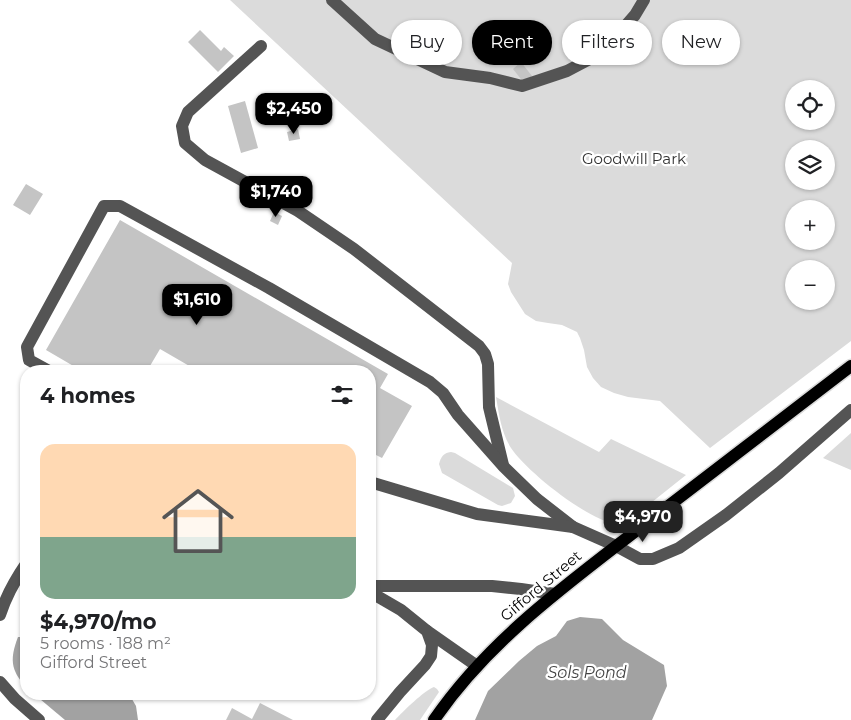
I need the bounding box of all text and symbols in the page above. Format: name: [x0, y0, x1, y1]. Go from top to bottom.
chip: Buy: [391, 20, 462, 65]
chip: Rent: [472, 20, 552, 65]
chip: Filters: [562, 20, 652, 65]
chip: New: [662, 20, 740, 65]
map controls: [785, 80, 835, 310]
button: locate: [785, 80, 835, 130]
pin: $2,450: [253, 92, 335, 135]
text: $2,450: [266, 99, 322, 118]
button: layers: [785, 140, 835, 190]
park label: Goodwill Park: [582, 149, 686, 168]
pin: $1,740: [235, 176, 317, 218]
text: $1,740: [250, 182, 302, 201]
button: +: [785, 200, 835, 250]
button: −: [785, 260, 835, 310]
pin: $1,610: [156, 284, 238, 326]
text: $1,610: [173, 290, 221, 309]
icon: filters: [328, 381, 356, 409]
text: 4 homes: [40, 383, 135, 408]
icon: home: [153, 476, 243, 566]
pin: $4,970: [602, 500, 684, 543]
text: $4,970: [615, 507, 671, 526]
street label: Gifford Street: [496, 546, 585, 625]
text: $4,970/mo: [40, 609, 157, 634]
text: 5 rooms · 188 m²: [40, 634, 171, 653]
text: Gifford Street: [40, 653, 147, 672]
water label: Sols Pond: [547, 663, 627, 682]

